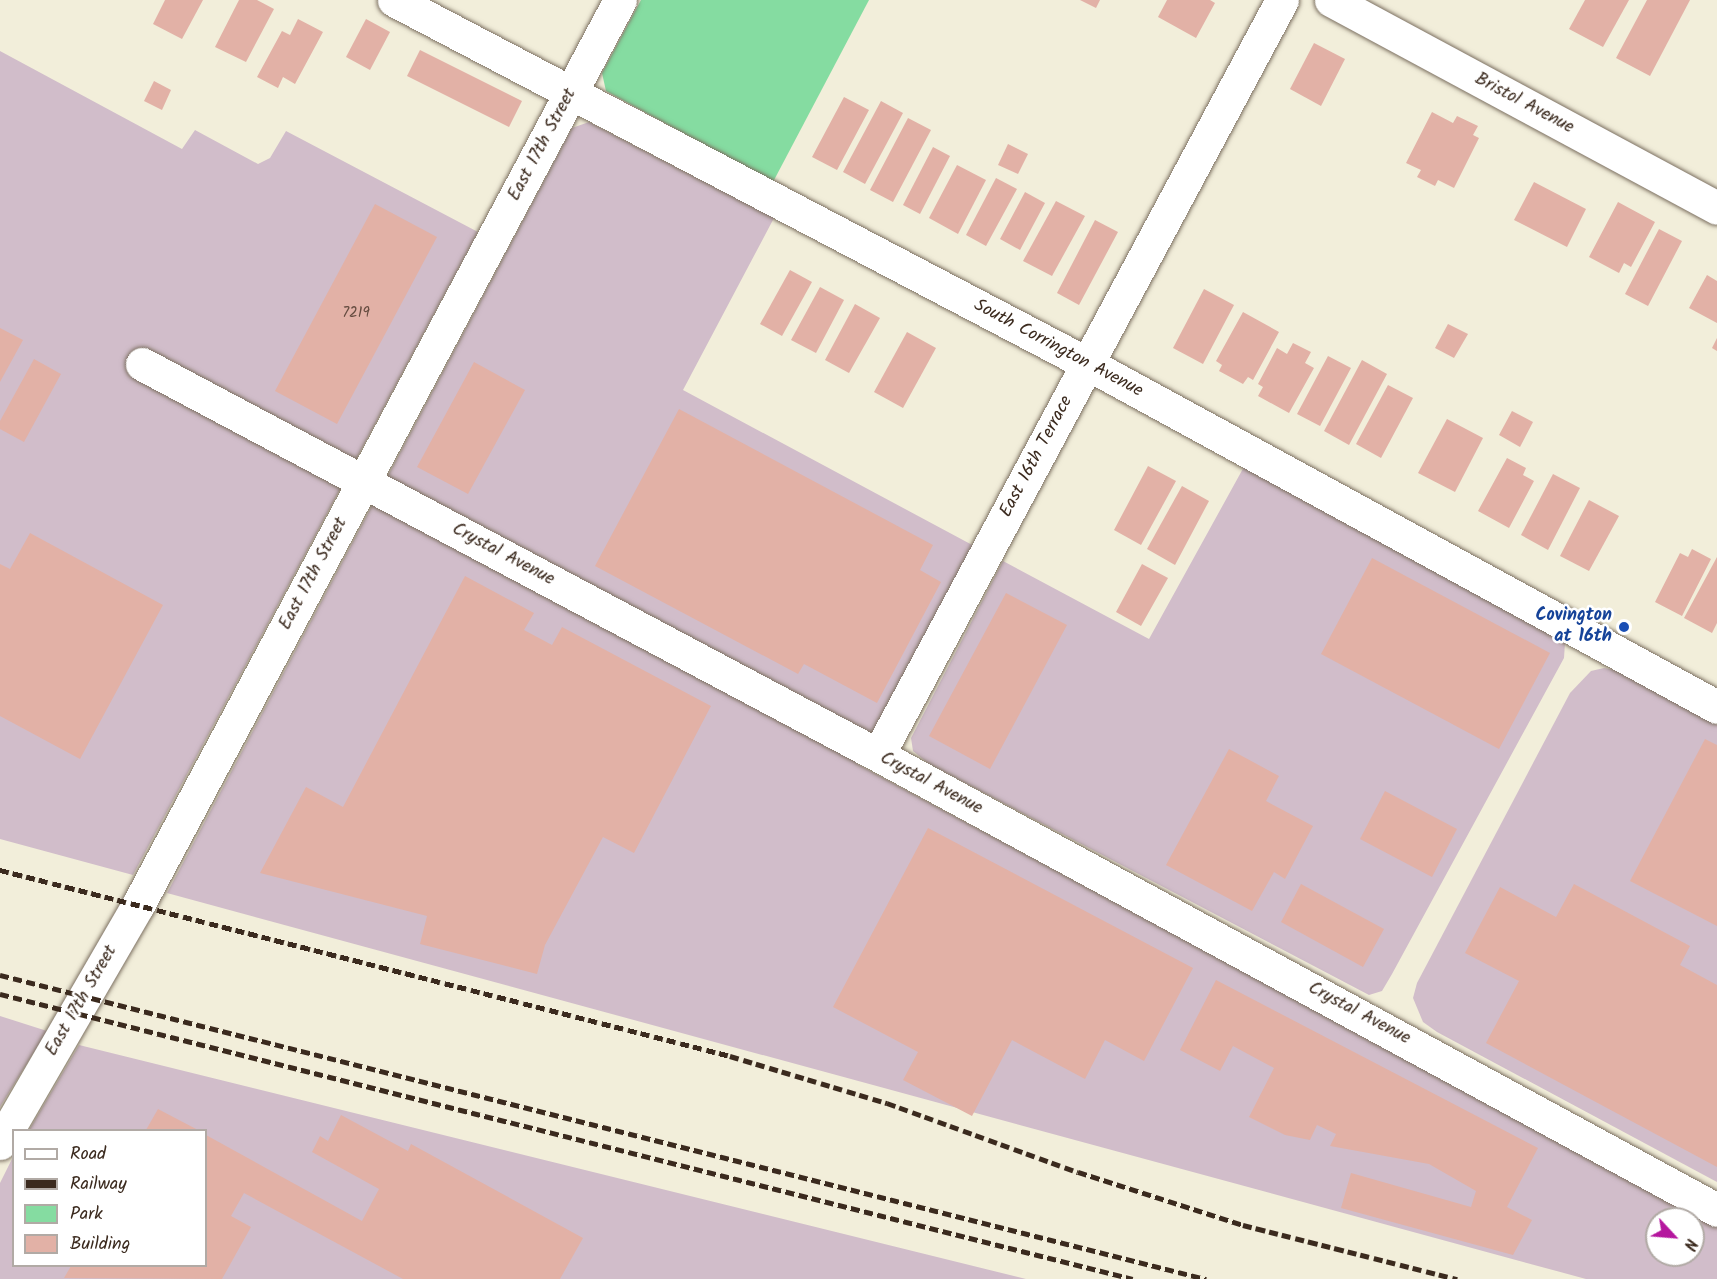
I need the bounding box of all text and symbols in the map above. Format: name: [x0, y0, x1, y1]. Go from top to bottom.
street label: Bristol Avenue: [1471, 69, 1577, 139]
street label: East 17th Street: [504, 85, 582, 205]
street label: South Corrington Avenue: [970, 295, 1146, 403]
house number: 7219: [342, 305, 370, 323]
street label: East 16th Terrace: [996, 393, 1078, 521]
street label: East 17th Street: [275, 514, 353, 634]
street label: Crystal Avenue: [448, 519, 558, 591]
place label: Covington at 16th: [1535, 606, 1612, 648]
marker: Covington at 16th: [1617, 620, 1631, 634]
street label: Crystal Avenue: [876, 748, 986, 820]
street label: East 17th Street: [42, 942, 122, 1060]
street label: Crystal Avenue: [1304, 978, 1414, 1050]
legend: [12, 1129, 207, 1267]
text: Road: [70, 1140, 106, 1169]
text: Railway: [70, 1170, 127, 1199]
text: Park: [70, 1200, 103, 1229]
north arrow: [1645, 1207, 1705, 1267]
text: Building: [70, 1230, 130, 1259]
text: N: [1676, 1234, 1703, 1254]

